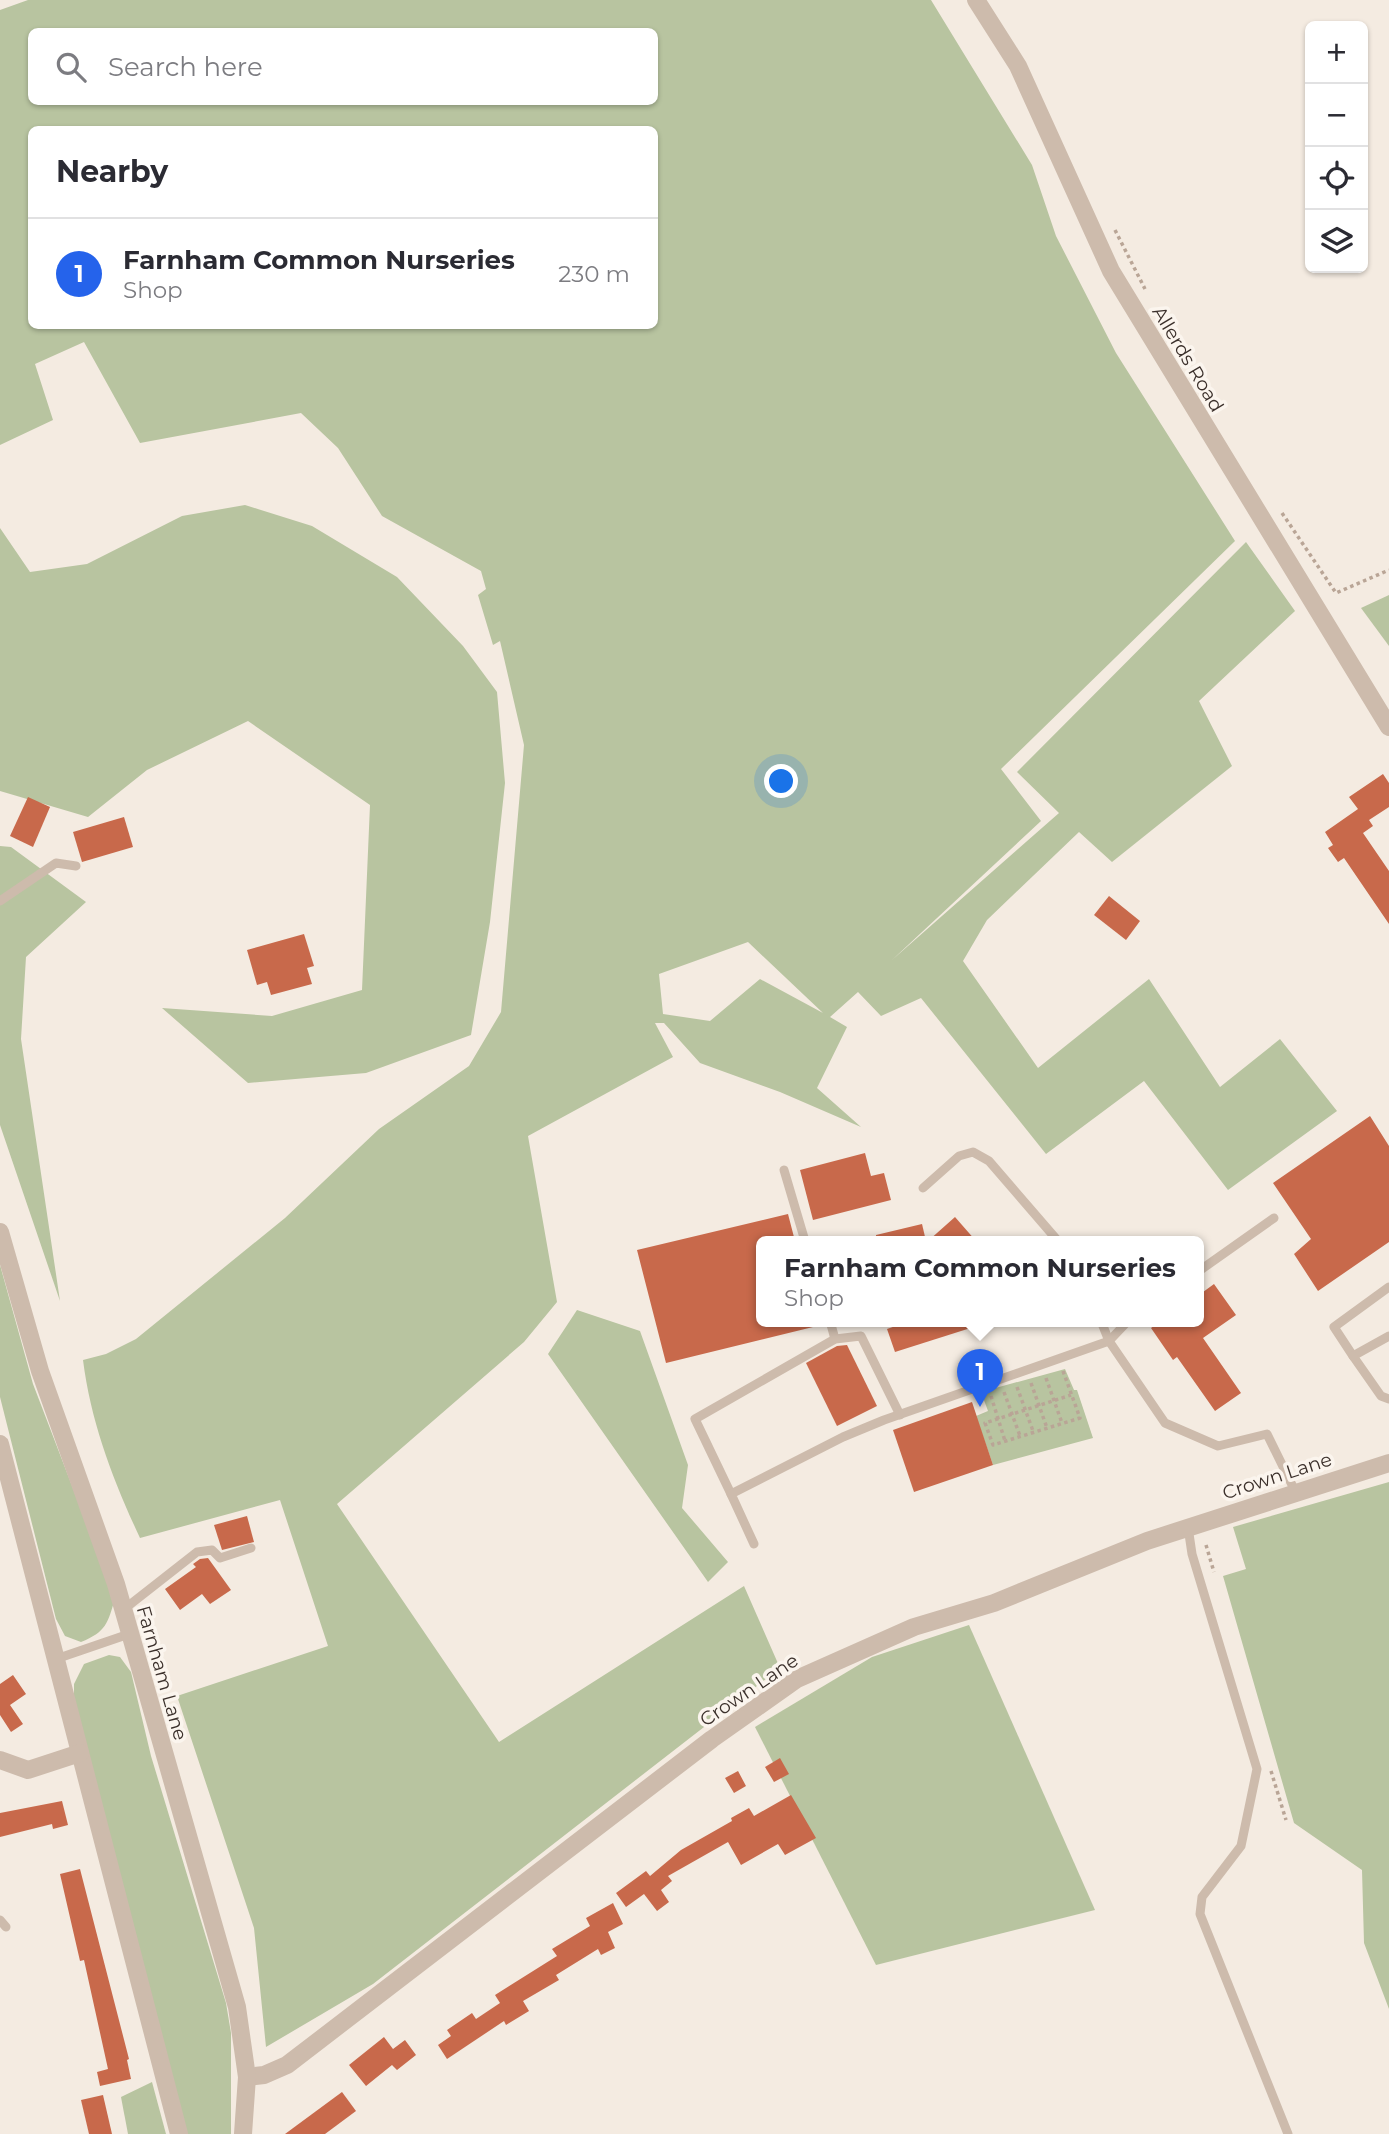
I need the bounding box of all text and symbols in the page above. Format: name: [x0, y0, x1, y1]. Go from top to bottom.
map controls: [1305, 21, 1368, 273]
button: +: [1305, 21, 1368, 84]
search box: [28, 28, 658, 105]
icon: search: [52, 48, 90, 86]
text: Search here: [108, 51, 263, 83]
button: −: [1305, 84, 1368, 147]
button: locate: [1305, 147, 1368, 210]
text: Nearby: [56, 153, 168, 190]
button: layers: [1305, 210, 1368, 273]
text: Farnham Common Nurseries: [123, 244, 515, 276]
text: 1: [74, 260, 84, 288]
text: 230 m: [558, 260, 630, 288]
text: Shop: [123, 276, 183, 304]
street label: Allerds Road: [1147, 302, 1229, 416]
your location: [764, 764, 798, 798]
popup: [756, 1236, 1204, 1327]
text: Farnham Common Nurseries: [784, 1252, 1176, 1284]
text: Shop: [784, 1284, 844, 1312]
pin: 1: [957, 1349, 1003, 1407]
street label: Crown Lane: [1219, 1447, 1335, 1505]
street label: Farnham Lane: [132, 1603, 192, 1743]
street label: Crown Lane: [695, 1649, 803, 1731]

